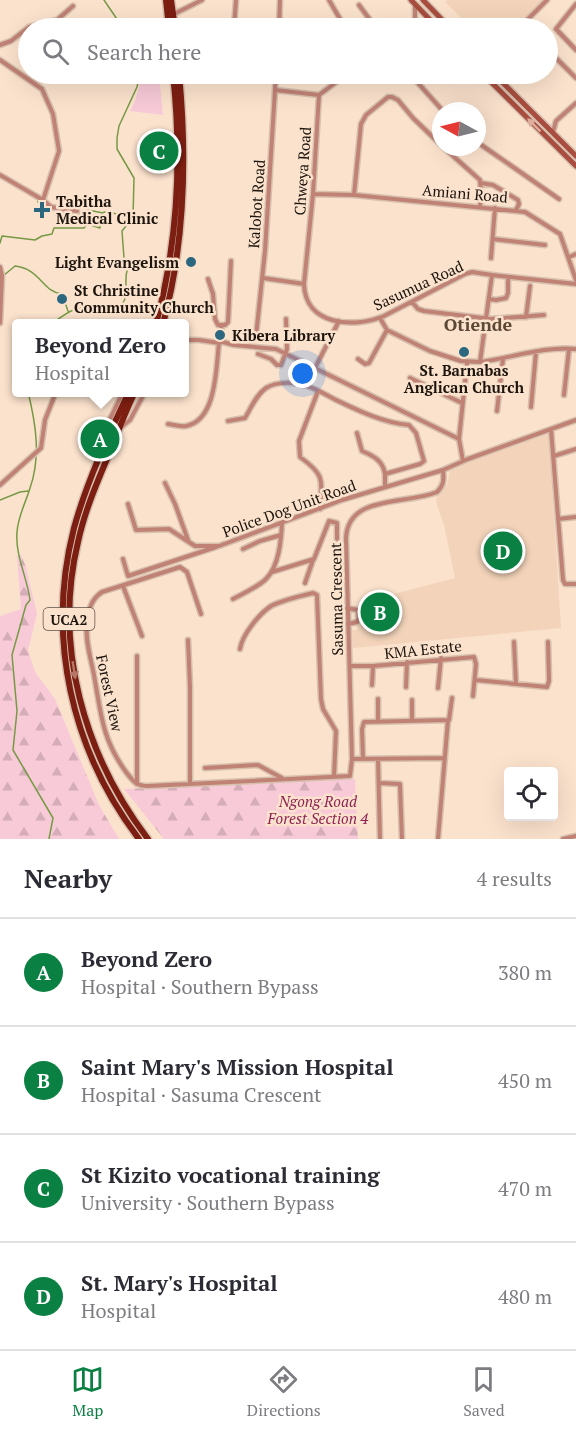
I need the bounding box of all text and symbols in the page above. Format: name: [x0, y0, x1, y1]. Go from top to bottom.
search box: [18, 18, 558, 84]
icon: search: [39, 35, 72, 68]
text: Search here: [87, 37, 201, 66]
north arrow: [432, 102, 486, 156]
one-way arrow: [528, 118, 542, 132]
street label: Chweya Road: [289, 126, 315, 216]
pin: C: [140, 128, 178, 174]
street label: Kalobot Road: [243, 159, 269, 249]
street label: Amiani Road: [421, 179, 509, 207]
place label: Tabitha Medical Clinic: [56, 191, 158, 228]
marker: Tabitha Medical Clinic: [33, 201, 51, 219]
place label: Light Evangelism: [55, 252, 179, 272]
marker: Light Evangelism: [184, 255, 198, 269]
street label: Sasumua Road: [370, 255, 466, 315]
place label: St Christine Community Church: [74, 280, 214, 317]
marker: St Christine Community Church: [55, 292, 69, 306]
district label: Otiende: [444, 312, 513, 336]
popup: [12, 319, 189, 397]
place label: Kibera Library: [232, 325, 336, 345]
marker: Kibera Library: [213, 328, 227, 342]
text: Beyond Zero: [35, 330, 166, 359]
marker: St. Barnabas Anglican Church: [457, 345, 471, 359]
text: Hospital: [35, 359, 110, 386]
your location: [288, 359, 317, 388]
place label: St. Barnabas Anglican Church: [404, 360, 525, 397]
pin: A: [80, 416, 120, 462]
street label: Police Dog Unit Road: [220, 475, 358, 541]
pin: D: [484, 528, 522, 574]
street label: Sasuma Crescent: [325, 542, 347, 656]
pin: B: [360, 590, 400, 634]
road number: UCA2: [44, 608, 94, 630]
street label: KMA Estate: [383, 635, 463, 663]
street label: Forest View: [92, 653, 128, 734]
one-way arrow: [70, 661, 79, 680]
map controls: [504, 767, 558, 821]
button: locate: [504, 767, 558, 821]
park label: Ngong Road Forest Section 4: [267, 791, 369, 828]
text: Nearby: [24, 861, 112, 895]
text: 4 results: [477, 865, 552, 892]
text: Beyond Zero: [81, 944, 212, 973]
text: A: [36, 959, 51, 986]
text: 380 m: [498, 959, 552, 986]
text: Hospital · Southern Bypass: [81, 973, 319, 1000]
text: Saint Mary's Mission Hospital: [81, 1052, 394, 1081]
text: B: [37, 1067, 50, 1094]
text: 450 m: [498, 1067, 552, 1094]
text: Hospital · Sasuma Crescent: [81, 1081, 321, 1108]
text: St Kizito vocational training: [81, 1160, 380, 1189]
text: C: [37, 1175, 50, 1202]
text: 470 m: [498, 1175, 552, 1202]
text: University · Southern Bypass: [81, 1189, 335, 1216]
text: St. Mary's Hospital: [81, 1268, 278, 1297]
text: D: [36, 1283, 51, 1310]
text: 480 m: [498, 1283, 552, 1310]
text: Hospital: [81, 1297, 156, 1324]
tab: Map: [71, 1363, 104, 1421]
tab: Directions: [247, 1363, 321, 1421]
tab: Saved: [463, 1363, 505, 1421]

